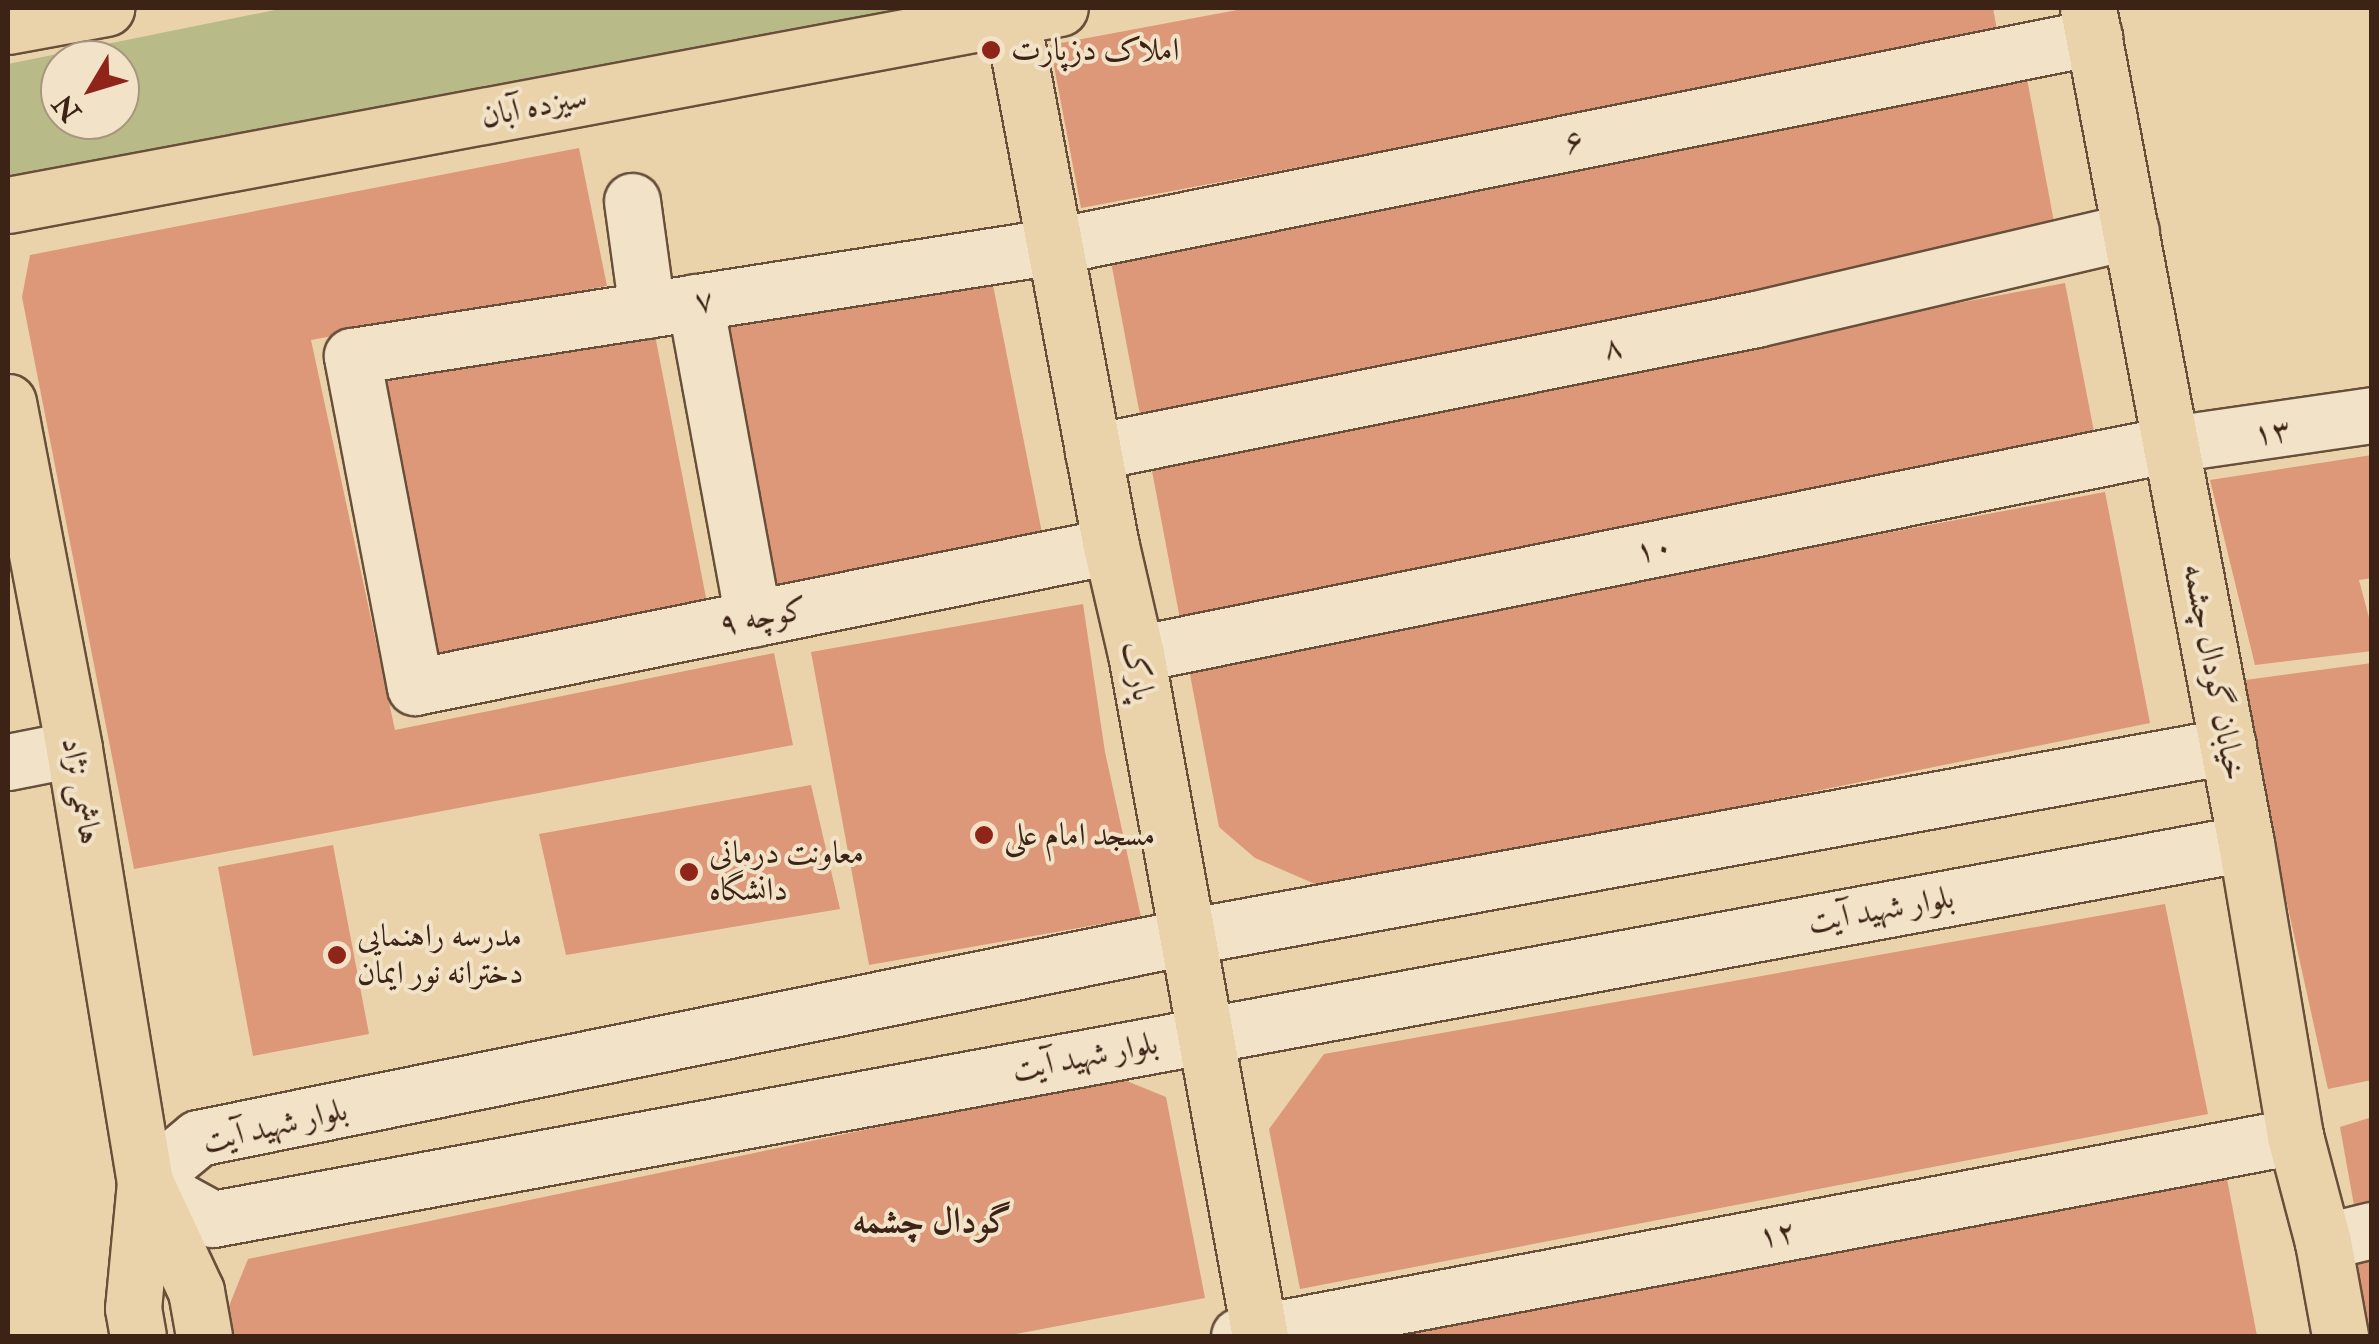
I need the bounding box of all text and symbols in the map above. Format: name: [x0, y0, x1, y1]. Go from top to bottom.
place label: املاک دزپارت: [1011, 31, 1179, 69]
marker: املاک دزپارت: [980, 39, 1002, 61]
north arrow: [40, 40, 140, 140]
street label: سیزده آبان: [478, 78, 590, 136]
text: N: [46, 87, 89, 128]
street label: ۶: [1561, 120, 1587, 162]
street label: ۷: [692, 281, 716, 321]
street label: ۸: [1600, 327, 1626, 369]
street label: ۱۳: [2251, 410, 2293, 454]
street label: ۱۰: [1632, 527, 1676, 571]
street label: خیابان گودال چشمه: [2174, 560, 2254, 784]
street label: کوچه ۹: [716, 590, 810, 644]
street label: پارک: [1113, 638, 1163, 704]
street label: هاشمی نژاد: [53, 734, 109, 848]
place label: مسجد امام علی: [1004, 816, 1155, 854]
marker: مسجد امام علی: [973, 824, 995, 846]
place label: معاونت درمانی دانشگاه: [709, 835, 864, 910]
marker: معاونت درمانی دانشگاه: [678, 861, 700, 883]
street label: بلوار شهید آیت: [1805, 878, 1957, 942]
place label: مدرسه راهنمایی دخترانه نور ایمان: [357, 918, 523, 993]
marker: مدرسه راهنمایی دخترانه نور ایمان: [326, 944, 348, 966]
street label: بلوار شهید آیت: [1009, 1024, 1161, 1090]
street label: بلوار شهید آیت: [199, 1091, 351, 1161]
district label: گودال چشمه: [852, 1200, 1012, 1242]
street label: ۱۲: [1755, 1212, 1799, 1256]

